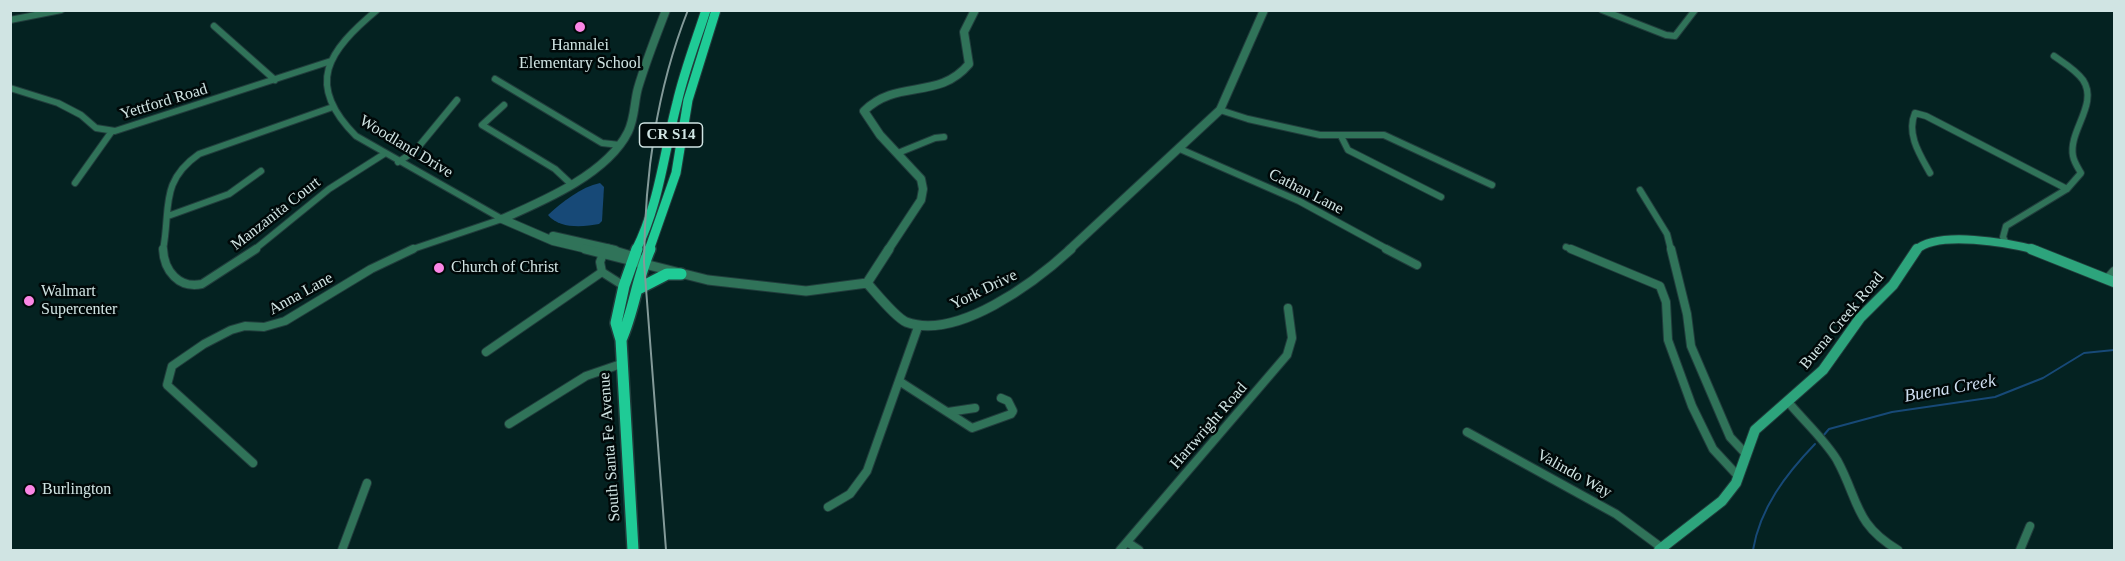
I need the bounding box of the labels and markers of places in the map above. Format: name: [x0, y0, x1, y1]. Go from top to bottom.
marker: Hannalei Elementary School: [573, 20, 587, 34]
place label: Hannalei Elementary School: [519, 36, 641, 74]
place label: Church of Christ: [451, 258, 559, 278]
marker: Church of Christ: [432, 261, 446, 275]
place label: Walmart Supercenter: [41, 282, 117, 320]
marker: Walmart Supercenter: [22, 294, 36, 308]
place label: Burlington: [42, 480, 111, 500]
marker: Burlington: [23, 483, 37, 497]

